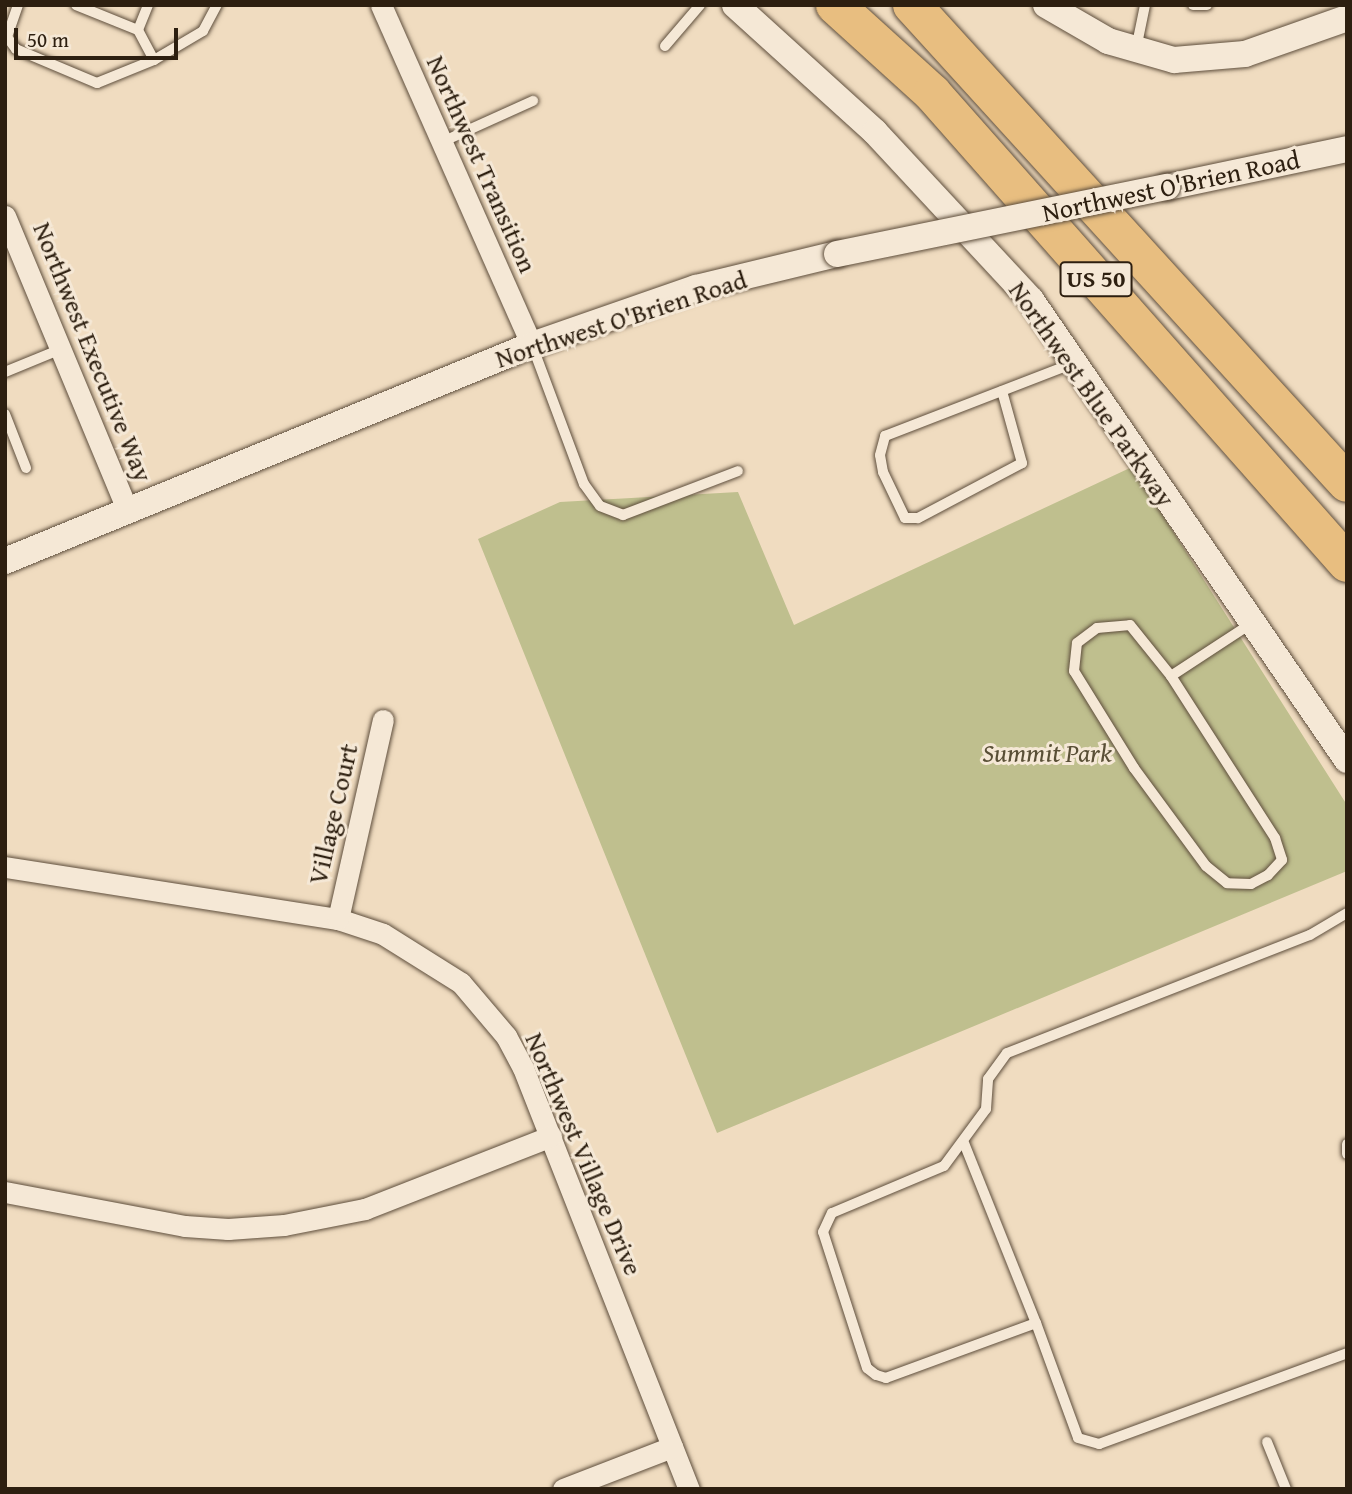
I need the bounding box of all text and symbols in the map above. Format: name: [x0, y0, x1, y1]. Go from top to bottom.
scale bar: [18, 14, 182, 58]
text: 50 m: [27, 24, 69, 55]
street label: Northwest Transition: [420, 51, 544, 277]
street label: Northwest O'Brien Road: [1039, 143, 1303, 229]
street label: Northwest Executive Way: [27, 218, 159, 486]
road number: US 50: [1059, 258, 1133, 300]
street label: Northwest O'Brien Road: [491, 264, 751, 374]
street label: Northwest Blue Parkway: [1002, 275, 1182, 513]
park label: Summit Park: [982, 737, 1112, 769]
street label: Village Court: [302, 741, 364, 887]
street label: Northwest Village Drive: [519, 1028, 649, 1280]

